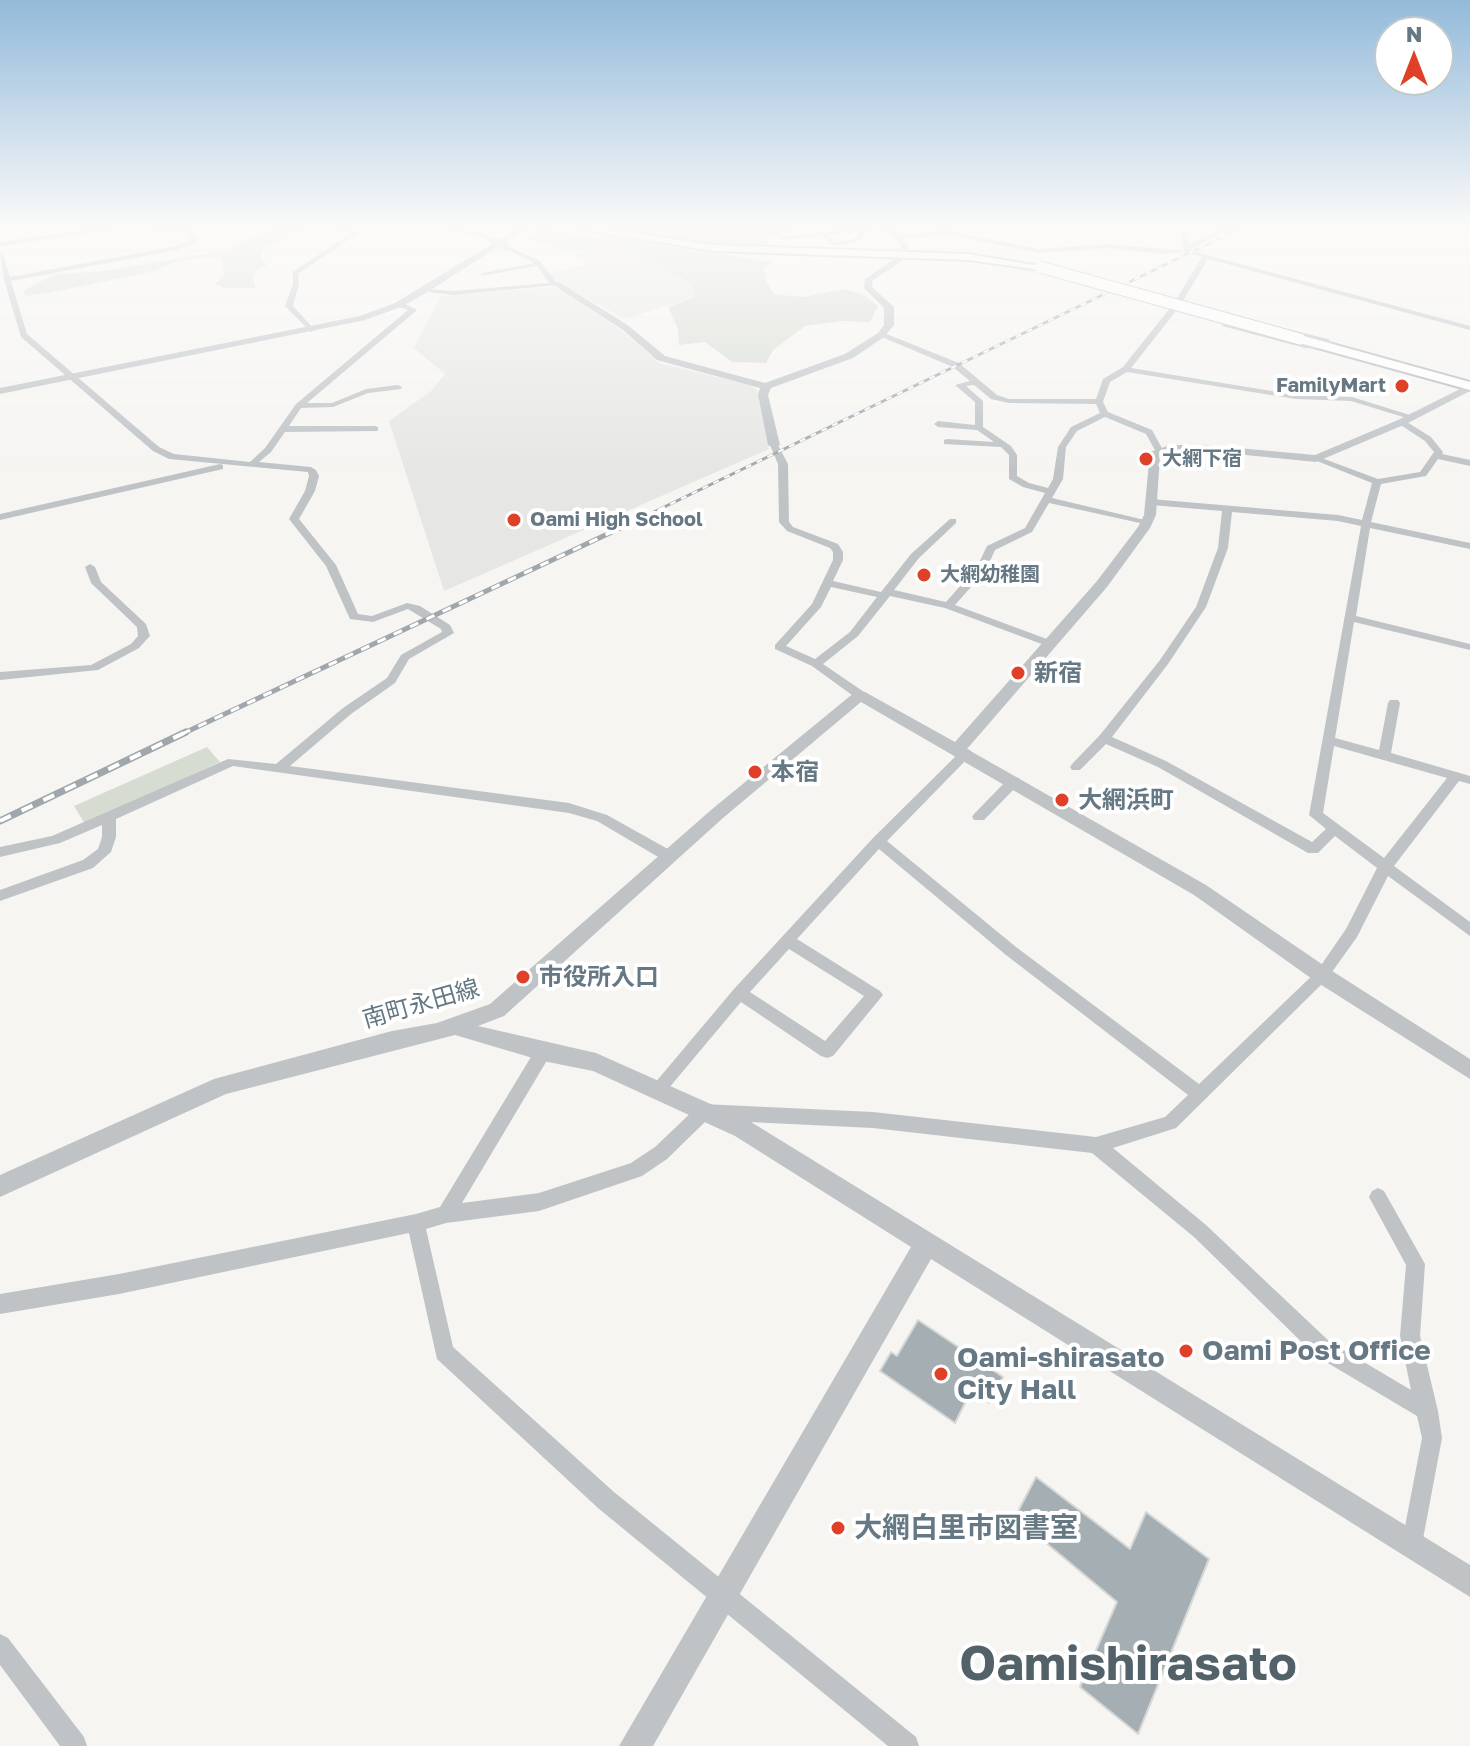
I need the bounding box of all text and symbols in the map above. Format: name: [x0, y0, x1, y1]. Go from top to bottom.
north arrow: [1374, 16, 1454, 96]
text: N: [1406, 20, 1422, 47]
place label: FamilyMart: [1276, 374, 1386, 398]
marker: FamilyMart: [1393, 377, 1411, 395]
place label: 大網下宿: [1162, 447, 1242, 471]
marker: 大網下宿: [1137, 450, 1155, 468]
place label: Oami High School: [530, 508, 703, 532]
marker: Oami High School: [505, 511, 523, 529]
place label: 大網幼稚園: [940, 563, 1040, 587]
marker: 大網幼稚園: [915, 566, 933, 584]
place label: 新宿: [1034, 659, 1082, 687]
marker: 新宿: [1009, 664, 1027, 682]
place label: 本宿: [771, 758, 819, 786]
marker: 本宿: [746, 763, 764, 781]
place label: 大網浜町: [1078, 786, 1174, 814]
marker: 大網浜町: [1053, 791, 1071, 809]
place label: 市役所入口: [539, 963, 659, 991]
marker: 市役所入口: [514, 968, 532, 986]
street label: 南町永田線: [359, 974, 483, 1034]
place label: Oami Post Office: [1202, 1334, 1431, 1368]
place label: Oami-shirasato City Hall: [957, 1341, 1165, 1407]
marker: Oami Post Office: [1177, 1342, 1195, 1360]
marker: Oami-shirasato City Hall: [932, 1365, 950, 1383]
place label: 大網白里市図書室: [854, 1511, 1078, 1545]
marker: 大網白里市図書室: [829, 1519, 847, 1537]
district label: Oamishirasato: [959, 1636, 1297, 1694]

